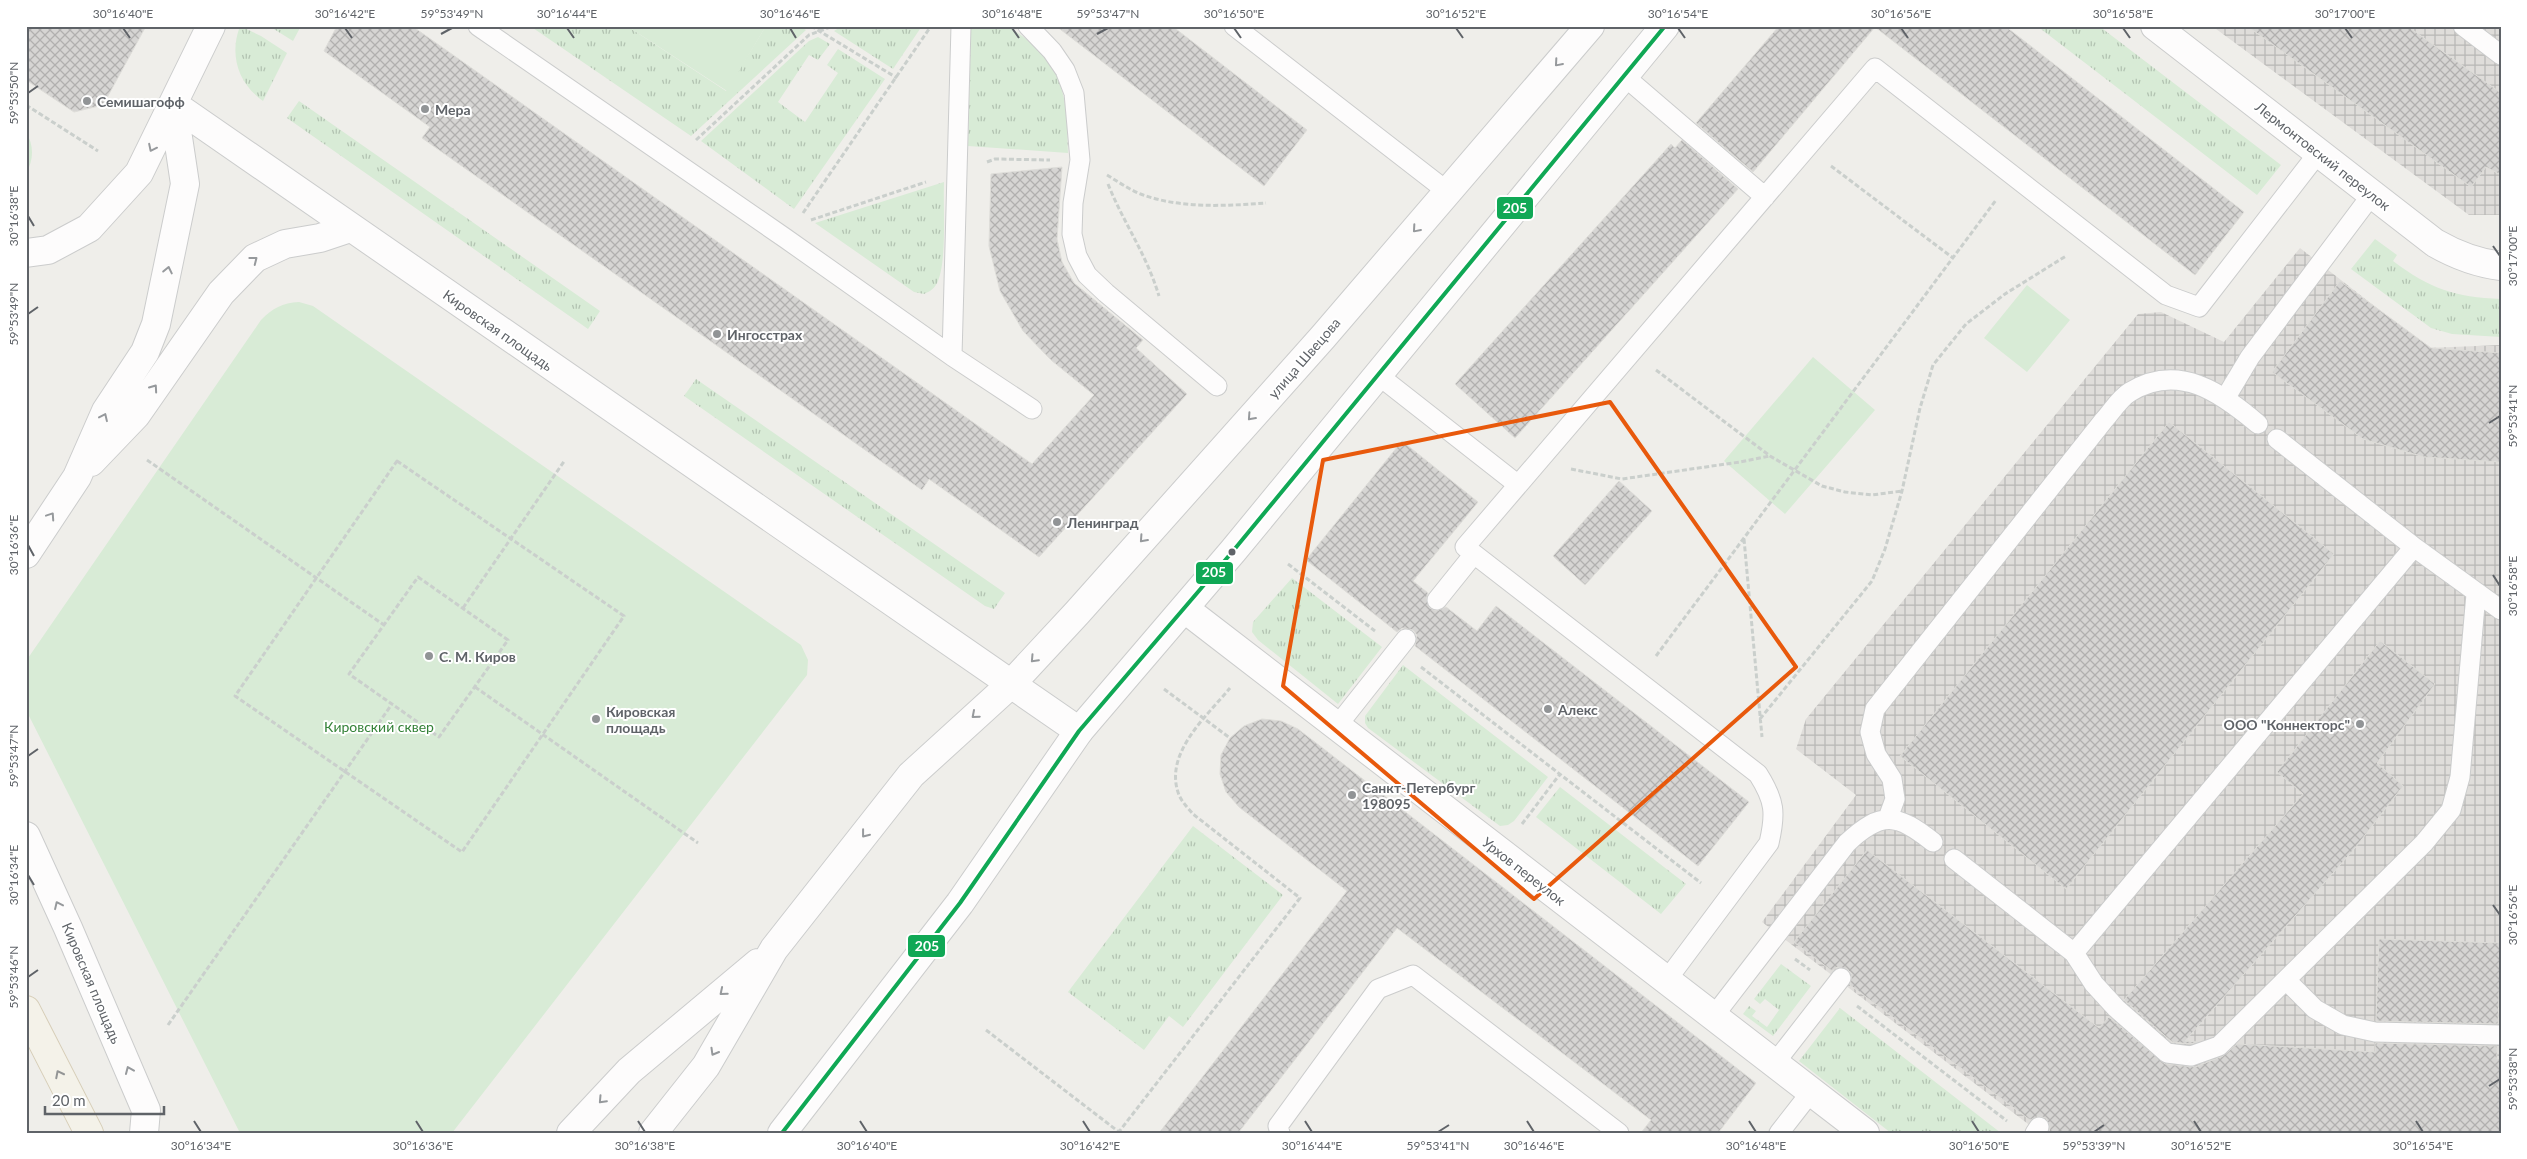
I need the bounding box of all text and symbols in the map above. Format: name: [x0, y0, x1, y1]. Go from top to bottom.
text: 30°16'40"E: [93, 6, 153, 21]
text: 30°16'42"E: [315, 6, 375, 21]
text: 59°53'49"N: [421, 6, 483, 21]
text: 30°16'44"E: [537, 6, 597, 21]
text: 30°16'46"E: [760, 6, 820, 21]
text: 30°16'48"E: [982, 6, 1042, 21]
text: 59°53'47"N: [1077, 6, 1139, 21]
text: 30°16'50"E: [1204, 6, 1264, 21]
text: 30°16'52"E: [1426, 6, 1486, 21]
text: 30°16'54"E: [1648, 6, 1708, 21]
text: 30°16'56"E: [1871, 6, 1931, 21]
text: 30°16'58"E: [2093, 6, 2153, 21]
text: 30°17'00"E: [2315, 6, 2375, 21]
one-way arrow: [1555, 58, 1564, 67]
text: 59°53'50"N: [6, 62, 21, 124]
place label: Семишагофф: [97, 93, 185, 110]
marker: Семишагофф: [81, 95, 93, 107]
street label: Лермонтовский переулок: [2251, 97, 2394, 214]
place label: Мера: [435, 101, 471, 118]
marker: Мера: [419, 103, 431, 115]
one-way arrow: [148, 142, 158, 151]
text: 30°16'38"E: [6, 186, 21, 246]
line badge: 205: [1496, 196, 1534, 220]
text: 205: [1503, 199, 1527, 216]
one-way arrow: [1413, 223, 1422, 232]
text: 30°17'00"E: [2505, 226, 2520, 286]
one-way arrow: [248, 258, 257, 266]
one-way arrow: [162, 265, 172, 274]
text: 59°53'49"N: [6, 283, 21, 345]
street label: Кировская площадь: [440, 286, 556, 374]
street label: улица Швецова: [1264, 314, 1344, 402]
place label: Ингосстрах: [727, 326, 803, 343]
marker: Ингосстрах: [711, 328, 723, 340]
one-way arrow: [148, 384, 157, 394]
text: 59°53'41"N: [2505, 385, 2520, 447]
one-way arrow: [1248, 412, 1257, 421]
one-way arrow: [98, 413, 108, 422]
one-way arrow: [45, 512, 55, 521]
place label: Ленинград: [1066, 514, 1139, 531]
text: 30°16'36"E: [6, 515, 21, 575]
marker: Ленинград: [1051, 516, 1063, 528]
one-way arrow: [1140, 533, 1149, 542]
unlabelled marker: [1227, 547, 1237, 557]
text: 30°16'58"E: [2505, 556, 2520, 616]
line badge: 205: [1195, 561, 1234, 585]
text: 205: [1202, 563, 1226, 580]
place label: С. М. Киров: [439, 648, 516, 665]
marker: С. М. Киров: [423, 650, 435, 662]
one-way arrow: [1031, 654, 1040, 663]
place label: Алекс: [1557, 701, 1598, 718]
place label: Кировская площадь: [606, 703, 675, 736]
marker: Алекс: [1542, 703, 1554, 715]
one-way arrow: [972, 710, 981, 719]
marker: Кировская площадь: [590, 713, 602, 725]
place label: ООО "Коннекторс": [2224, 716, 2350, 733]
park label: Кировский сквер: [324, 718, 434, 735]
marker: ООО "Коннекторс": [2354, 718, 2366, 730]
text: 59°53'47"N: [6, 725, 21, 787]
place label: Санкт-Петербург 198095: [1362, 779, 1476, 812]
marker: Санкт-Петербург 198095: [1346, 789, 1358, 801]
one-way arrow: [862, 828, 870, 837]
street label: Урхов переулок: [1479, 833, 1570, 909]
text: 30°16'34"E: [6, 845, 21, 905]
text: 30°16'56"E: [2505, 885, 2520, 945]
one-way arrow: [54, 901, 64, 910]
street label: Кировская площадь: [59, 920, 125, 1046]
line badge: 205: [907, 934, 946, 958]
text: 205: [915, 937, 939, 954]
text: 59°53'46"N: [6, 946, 21, 1008]
one-way arrow: [720, 986, 729, 995]
one-way arrow: [711, 1046, 721, 1055]
text: 59°53'38"N: [2505, 1048, 2520, 1110]
one-way arrow: [125, 1066, 136, 1075]
one-way arrow: [55, 1070, 65, 1079]
scale bar: [45, 1084, 164, 1116]
text: 20 m: [52, 1091, 86, 1109]
one-way arrow: [599, 1094, 608, 1103]
text: 30°16'34"E: [171, 1138, 231, 1153]
text: 30°16'36"E: [393, 1138, 453, 1153]
text: 30°16'38"E: [615, 1138, 675, 1153]
text: 30°16'40"E: [837, 1138, 897, 1153]
text: 30°16'42"E: [1060, 1138, 1120, 1153]
text: 30°16'44"E: [1282, 1138, 1342, 1153]
text: 59°53'41"N: [1407, 1138, 1469, 1153]
text: 30°16'46"E: [1504, 1138, 1564, 1153]
text: 30°16'48"E: [1726, 1138, 1786, 1153]
text: 30°16'50"E: [1949, 1138, 2009, 1153]
text: 59°53'39"N: [2063, 1138, 2125, 1153]
text: 30°16'52"E: [2171, 1138, 2231, 1153]
text: 30°16'54"E: [2393, 1138, 2453, 1153]

